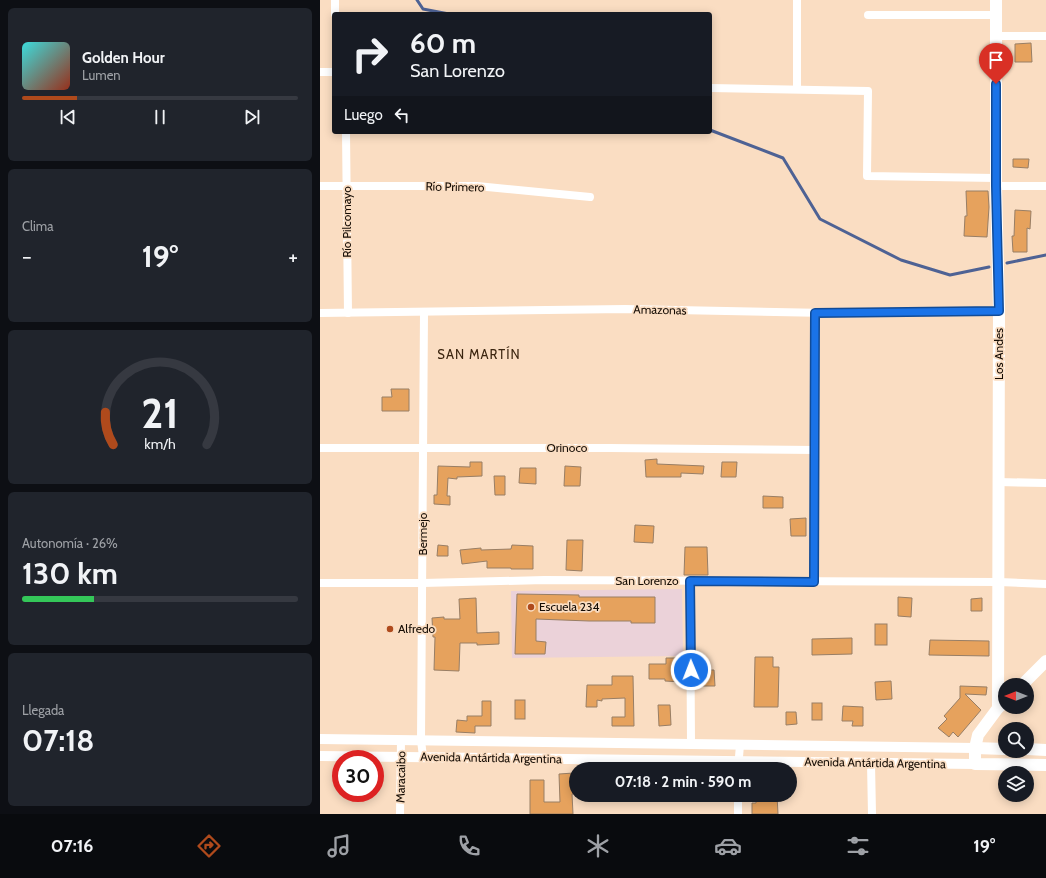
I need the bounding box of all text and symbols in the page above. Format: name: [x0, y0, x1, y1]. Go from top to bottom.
text: 60 m: [410, 26, 476, 60]
icon: right: [344, 28, 396, 80]
pin: [979, 43, 1013, 84]
text: Golden Hour: [82, 49, 165, 67]
icon: arrive: [985, 49, 1007, 71]
text: San Lorenzo: [410, 60, 505, 82]
text: Lumen: [82, 67, 121, 83]
icon: left: [391, 104, 413, 126]
icon: previous: [57, 106, 79, 128]
icon: pause: [149, 106, 171, 128]
icon: next: [241, 106, 263, 128]
text: Luego: [344, 106, 383, 124]
street label: Río Primero: [425, 178, 485, 195]
street label: Río Pilcomayo: [339, 186, 354, 258]
text: Clima: [22, 218, 53, 234]
text: 19°: [142, 238, 178, 275]
text: −: [22, 243, 32, 270]
text: +: [288, 243, 298, 270]
street label: Amazonas: [633, 302, 687, 317]
street label: Los Andes: [991, 328, 1006, 380]
district label: SAN MARTÍN: [437, 345, 521, 362]
text: 21: [141, 388, 179, 438]
text: km/h: [144, 435, 176, 453]
street label: Orinoco: [547, 440, 588, 455]
street label: Bermejo: [415, 512, 430, 555]
text: Autonomía · 26%: [22, 535, 118, 551]
text: 130 km: [22, 555, 118, 592]
street label: San Lorenzo: [615, 573, 679, 588]
place label: Escuela 234: [539, 599, 600, 614]
marker: Escuela 234: [526, 602, 536, 612]
place label: Alfredo: [398, 621, 436, 636]
marker: Alfredo: [385, 624, 395, 634]
position arrow: [670, 649, 712, 691]
north arrow: [998, 678, 1034, 714]
map controls: [998, 678, 1034, 802]
text: Llegada: [22, 702, 64, 718]
text: 07:18: [22, 722, 94, 759]
button: search: [998, 722, 1034, 758]
street label: Avenida Antártida Argentina: [420, 749, 562, 766]
speed limit sign: 30: [332, 750, 384, 802]
street label: Maracaibo: [393, 751, 408, 803]
street label: Avenida Antártida Argentina: [804, 754, 946, 771]
button: layers: [998, 766, 1034, 802]
text: 07:18 · 2 min · 590 m: [615, 773, 751, 791]
icon: directions: [195, 832, 223, 860]
icon: music: [325, 832, 353, 860]
icon: phone: [455, 832, 483, 860]
icon: climate: [584, 832, 612, 860]
icon: car: [714, 832, 742, 860]
icon: filters: [844, 832, 872, 860]
text: 07:16: [51, 835, 93, 857]
text: 19°: [973, 835, 995, 857]

